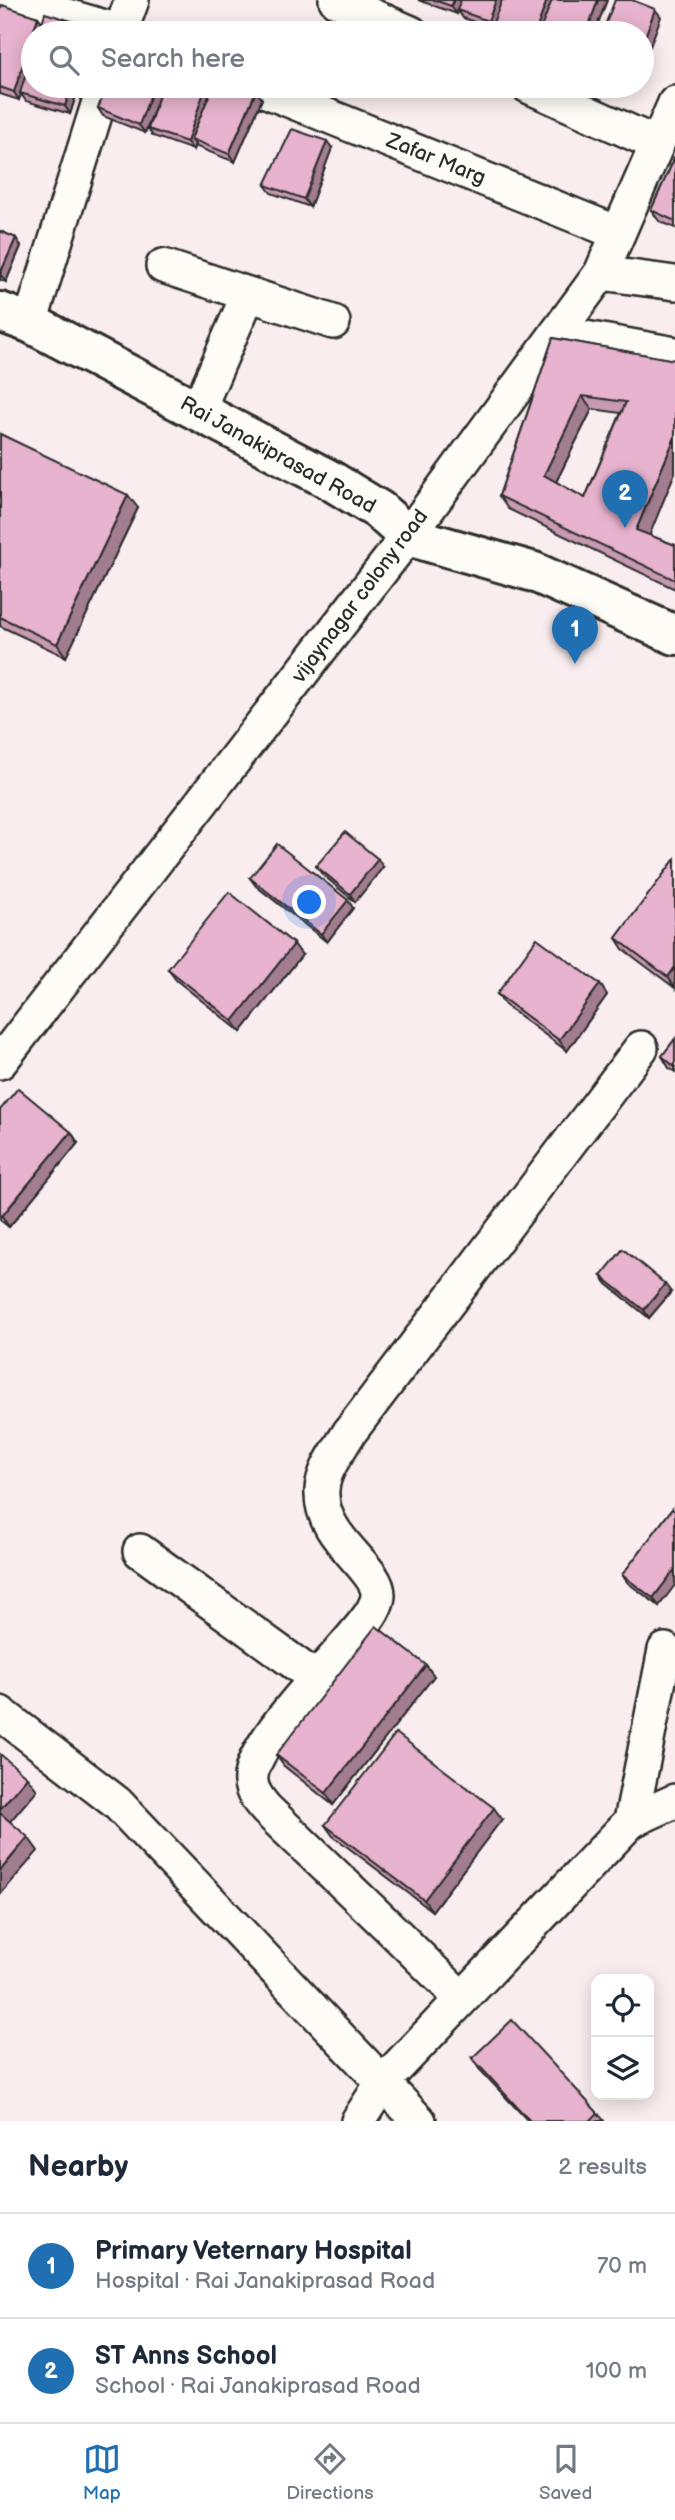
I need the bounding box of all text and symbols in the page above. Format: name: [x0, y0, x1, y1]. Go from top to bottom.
search box: [21, 21, 654, 98]
icon: search: [45, 41, 83, 79]
text: Search here: [101, 44, 245, 75]
street label: Zafar Marg: [382, 127, 489, 190]
street label: Rai Janakiprasad Road: [176, 391, 380, 519]
pin: 2: [602, 470, 648, 528]
street label: vijaynagar colony road: [286, 504, 433, 688]
pin: 1: [552, 606, 598, 664]
your location: [292, 885, 326, 919]
map controls: [591, 1974, 654, 2100]
button: locate: [591, 1974, 654, 2037]
button: layers: [591, 2037, 654, 2100]
text: Nearby: [28, 2149, 128, 2185]
text: 2 results: [558, 2153, 647, 2181]
text: Primary Veternary Hospital: [95, 2236, 412, 2267]
text: 1: [46, 2252, 56, 2280]
text: 70 m: [597, 2252, 647, 2280]
text: Hospital · Rai Janakiprasad Road: [95, 2267, 435, 2295]
text: ST Anns School: [95, 2341, 277, 2372]
text: 2: [44, 2357, 58, 2385]
text: 100 m: [586, 2357, 647, 2385]
text: School · Rai Janakiprasad Road: [95, 2372, 421, 2400]
tab: Map: [83, 2440, 121, 2505]
tab: Directions: [286, 2440, 374, 2505]
tab: Saved: [539, 2440, 592, 2505]

